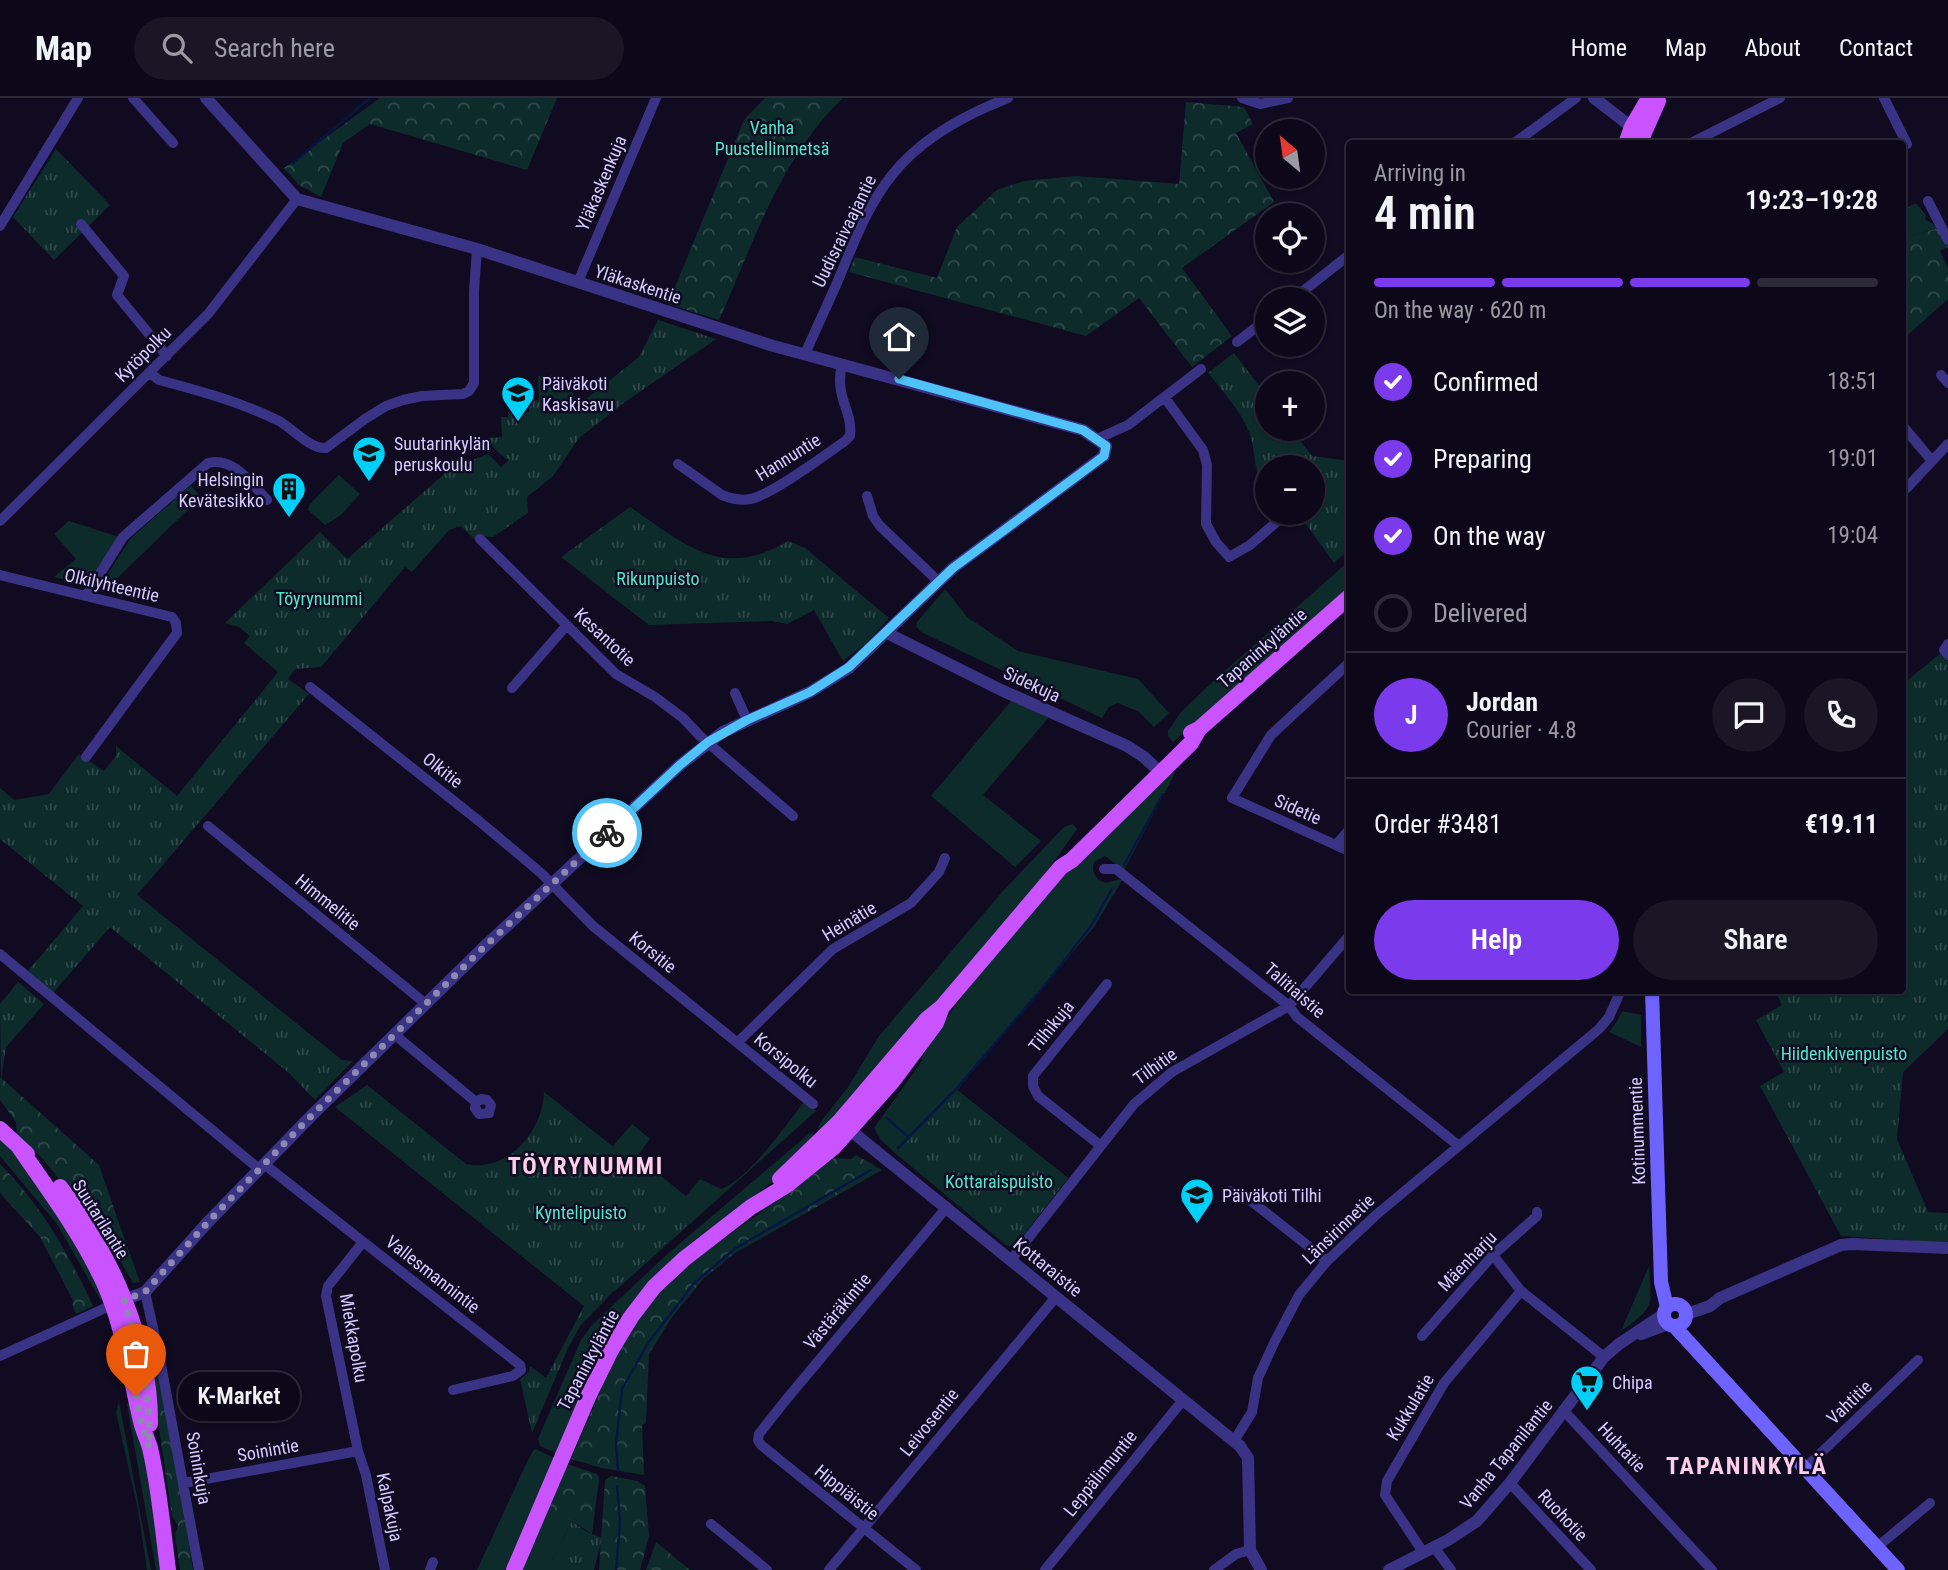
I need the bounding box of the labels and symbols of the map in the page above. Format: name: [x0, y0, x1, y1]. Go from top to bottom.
park label: Vanha Puustellinmetsä: [715, 117, 829, 159]
north arrow: [1255, 119, 1325, 189]
street label: Yläkaskenkuja: [571, 132, 631, 234]
street label: Uudisraivaajantie: [808, 172, 880, 290]
street label: Yläkaskentie: [592, 260, 684, 308]
pin: [869, 307, 929, 379]
street label: Kytöpolku: [111, 322, 175, 386]
place label: Päiväkoti Kaskisavu: [542, 373, 614, 415]
school or university icon: Päiväkoti Kaskisavu: [499, 374, 537, 423]
street label: Hannuntie: [752, 429, 824, 485]
place label: Suutarinkylän peruskoulu: [394, 433, 490, 475]
school or university icon: Suutarinkylän peruskoulu: [350, 434, 388, 483]
place label: Helsingin Kevätesikko: [179, 469, 264, 511]
building icon: Helsingin Kevätesikko: [270, 470, 308, 519]
street label: Olkilyhteentie: [63, 564, 161, 606]
park label: Rikunpuisto: [616, 568, 700, 589]
park label: Töyrynummi: [276, 588, 362, 609]
street label: Kesantotie: [570, 604, 640, 670]
street label: Tapaninkyläntie: [1213, 604, 1311, 692]
street label: Sidekuja: [1000, 662, 1064, 706]
street label: Olkitie: [419, 748, 467, 792]
street label: Sidetie: [1271, 789, 1325, 829]
courier: [572, 798, 642, 868]
street label: Himmelitie: [291, 870, 365, 934]
street label: Heinätie: [818, 897, 880, 945]
street label: Korsitie: [625, 927, 681, 977]
street label: Talitiaistie: [1260, 958, 1330, 1022]
street label: Tilhikuja: [1024, 996, 1078, 1056]
street label: Korsipolku: [750, 1028, 822, 1092]
street label: Tilhitie: [1129, 1043, 1181, 1089]
park label: Hiidenkivenpuisto: [1781, 1043, 1907, 1064]
street label: Kotinummentie: [1625, 1077, 1649, 1185]
district label: TÖYRYNUMMI: [508, 1152, 664, 1180]
park label: Kottaraispuisto: [945, 1171, 1053, 1192]
street label: Suutarilantie: [68, 1175, 134, 1263]
school or university icon: Päiväkoti Tilhi: [1178, 1176, 1216, 1225]
place label: Päiväkoti Tilhi: [1222, 1185, 1322, 1206]
street label: Länsirinnetie: [1298, 1190, 1378, 1268]
park label: Kyntelipuisto: [535, 1202, 627, 1223]
street label: Mäenharju: [1433, 1227, 1501, 1295]
street label: Vallesmannintie: [382, 1231, 484, 1317]
street label: Kottaraistie: [1010, 1233, 1086, 1301]
street label: Västäräkintie: [799, 1269, 875, 1353]
street label: Miekkapolku: [336, 1292, 372, 1384]
street label: Tapaninkyläntie: [553, 1306, 623, 1414]
pin: [106, 1324, 166, 1396]
supermarket icon: Chipa: [1568, 1363, 1606, 1412]
street label: Kukkulatie: [1382, 1370, 1438, 1444]
callout: K-Market: [178, 1372, 300, 1420]
place label: Chipa: [1612, 1372, 1653, 1393]
street label: Vahtitie: [1822, 1376, 1876, 1428]
street label: Leivosentie: [895, 1384, 963, 1460]
street label: Vanha Tapanilantie: [1455, 1395, 1557, 1513]
street label: Huhtatie: [1594, 1418, 1650, 1476]
street label: Leppälinnuntie: [1059, 1426, 1141, 1520]
street label: Soininkuja: [182, 1430, 216, 1506]
street label: Soinintie: [236, 1434, 300, 1466]
district label: TAPANINKYLÄ: [1666, 1452, 1828, 1480]
street label: Hippiäistie: [811, 1460, 883, 1524]
street label: Kalpakuja: [372, 1471, 408, 1543]
street label: Ruohotie: [1534, 1485, 1592, 1545]

